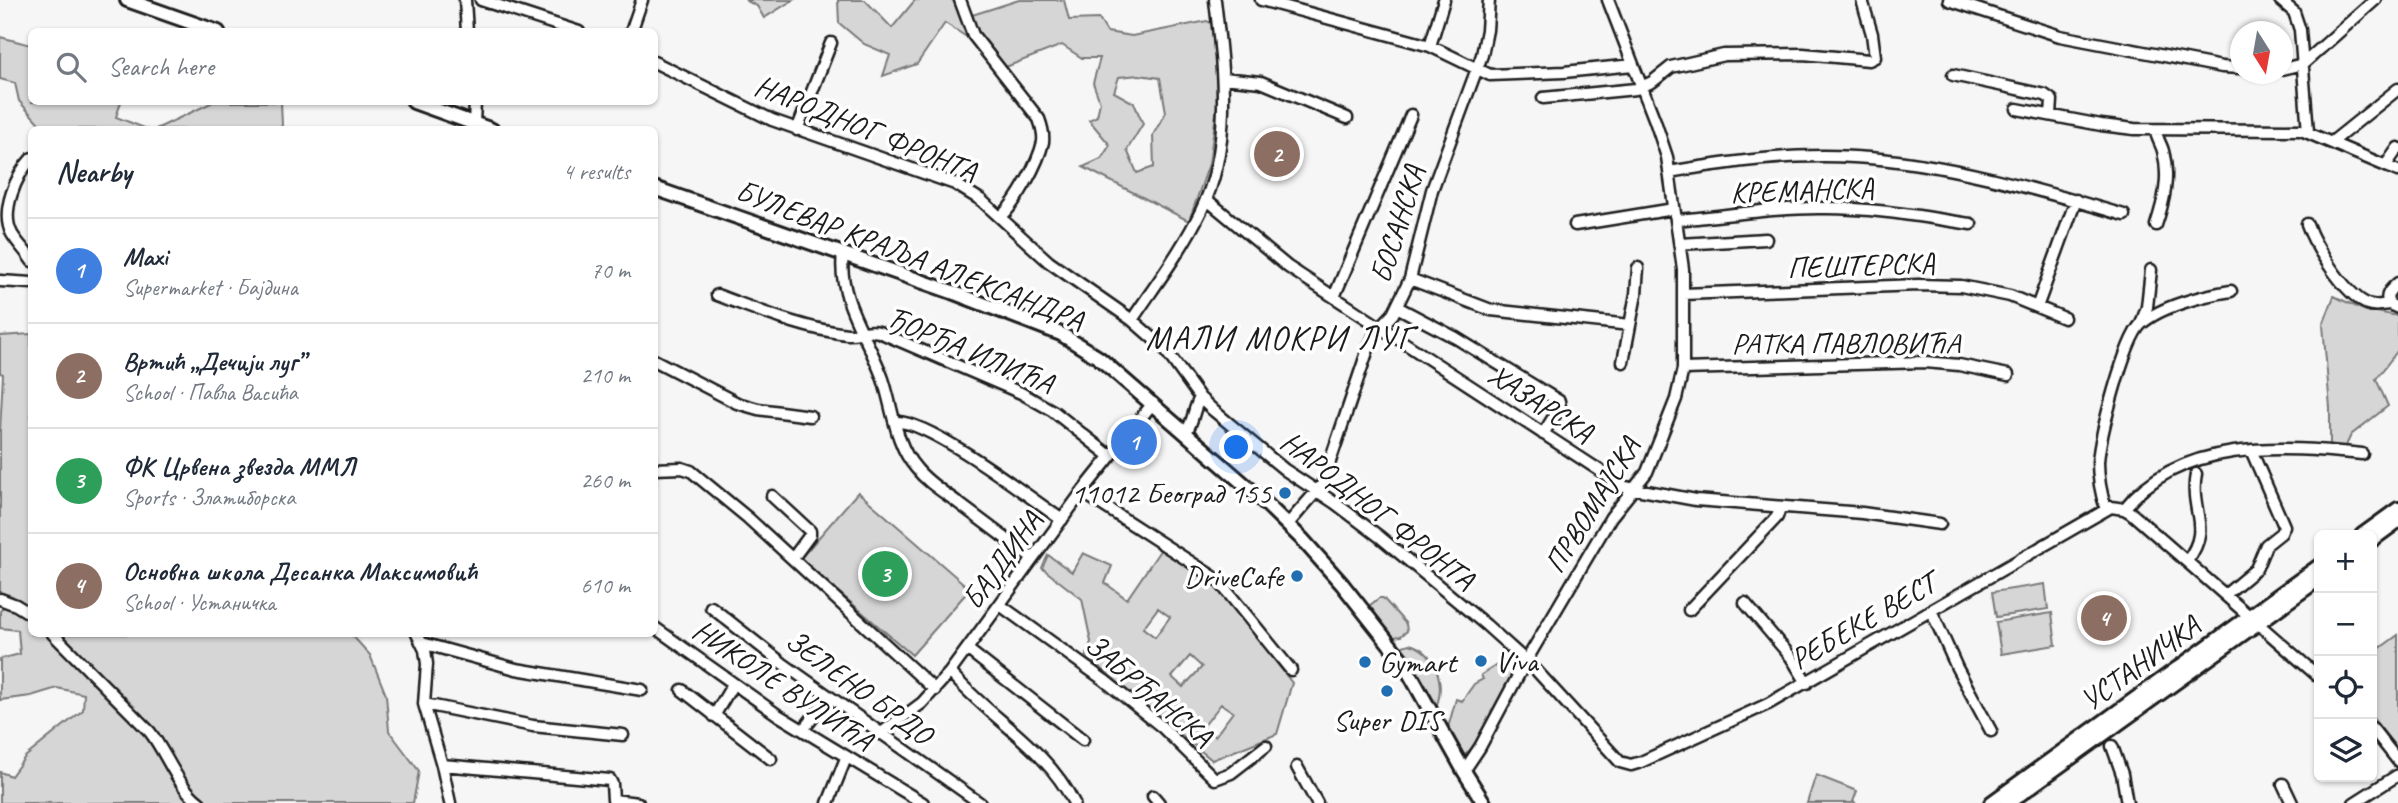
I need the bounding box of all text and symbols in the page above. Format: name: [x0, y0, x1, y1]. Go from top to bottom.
north arrow: [2230, 21, 2293, 84]
search box: [28, 28, 658, 105]
icon: search: [52, 48, 90, 86]
text: Search here: [108, 50, 214, 83]
street label: НАРОДНОГ ФРОНТА: [749, 66, 983, 190]
pin: 2: [1254, 128, 1300, 180]
text: Nearby: [56, 153, 132, 191]
text: 4 results: [563, 157, 630, 186]
street label: БОСАНСКА: [1361, 160, 1433, 287]
street label: КРЕМАНСКА: [1730, 168, 1875, 211]
street label: БУЛЕВАР КРАЉА АЛЕКСАНДРА: [731, 171, 1090, 339]
text: Maxi: [123, 240, 168, 273]
street label: ПЕШТЕРСКА: [1787, 243, 1936, 287]
text: 1: [74, 256, 84, 285]
text: 70 m: [591, 256, 630, 285]
text: Supermarket · Бајдина: [123, 273, 298, 302]
street label: ЂОРЂА ИЛИЋА: [881, 298, 1061, 403]
district label: МАЛИ МОКРИ ЛУГ: [1146, 317, 1419, 359]
street label: РАТКА ПАВЛОВИЋА: [1732, 324, 1962, 362]
text: Вртић „Дечији луг”: [123, 345, 304, 378]
street label: ХАЗАРСКА: [1481, 355, 1601, 451]
text: 2: [74, 361, 84, 390]
text: 210 m: [581, 361, 630, 390]
text: School · Павла Васића: [123, 378, 298, 407]
pin: 1: [1111, 416, 1157, 468]
street label: НАРОДНОГ ФРОНТА: [1273, 422, 1483, 598]
street label: ПРВОМАЈСКА: [1536, 429, 1650, 580]
your location: [1219, 430, 1253, 464]
text: ФК Црвена звезда ММЛ: [123, 450, 356, 483]
text: 3: [74, 466, 84, 495]
text: 260 m: [581, 466, 630, 495]
place label: 11012 Београд 155: [1071, 474, 1272, 512]
text: Sports · Златиборска: [123, 483, 295, 512]
marker: 11012 Београд 155: [1277, 485, 1293, 501]
street label: БАЈДИНА: [954, 503, 1051, 617]
map controls: [2314, 530, 2377, 782]
button: +: [2314, 530, 2377, 593]
pin: 3: [862, 548, 908, 600]
text: Основна школа Десанка Максимовић: [123, 555, 477, 588]
place label: DriveCafe: [1184, 557, 1285, 595]
street label: РЕБЕКЕ ВЕСТ: [1784, 561, 1949, 678]
marker: DriveCafe: [1289, 568, 1305, 584]
text: 4: [74, 571, 84, 600]
text: 610 m: [581, 571, 630, 600]
text: School · Устаничка: [123, 588, 276, 617]
pin: 4: [2081, 592, 2127, 644]
button: −: [2314, 593, 2377, 656]
street label: УСТАНИЧКА: [2073, 606, 2209, 719]
street label: НИКОЛЕ ВУЛИЋА: [686, 611, 882, 760]
street label: ЗЕЛЕНО БРДО: [778, 621, 942, 755]
street label: ЗАБРЂАНСКА: [1077, 625, 1222, 755]
place label: Viva: [1495, 642, 1540, 680]
place label: Gymart: [1379, 643, 1459, 681]
marker: Viva: [1473, 653, 1489, 669]
marker: Gymart: [1357, 654, 1373, 670]
button: locate: [2314, 656, 2377, 719]
marker: Super DIS: [1379, 683, 1395, 699]
place label: Super DIS: [1333, 701, 1445, 739]
button: layers: [2314, 719, 2377, 782]

